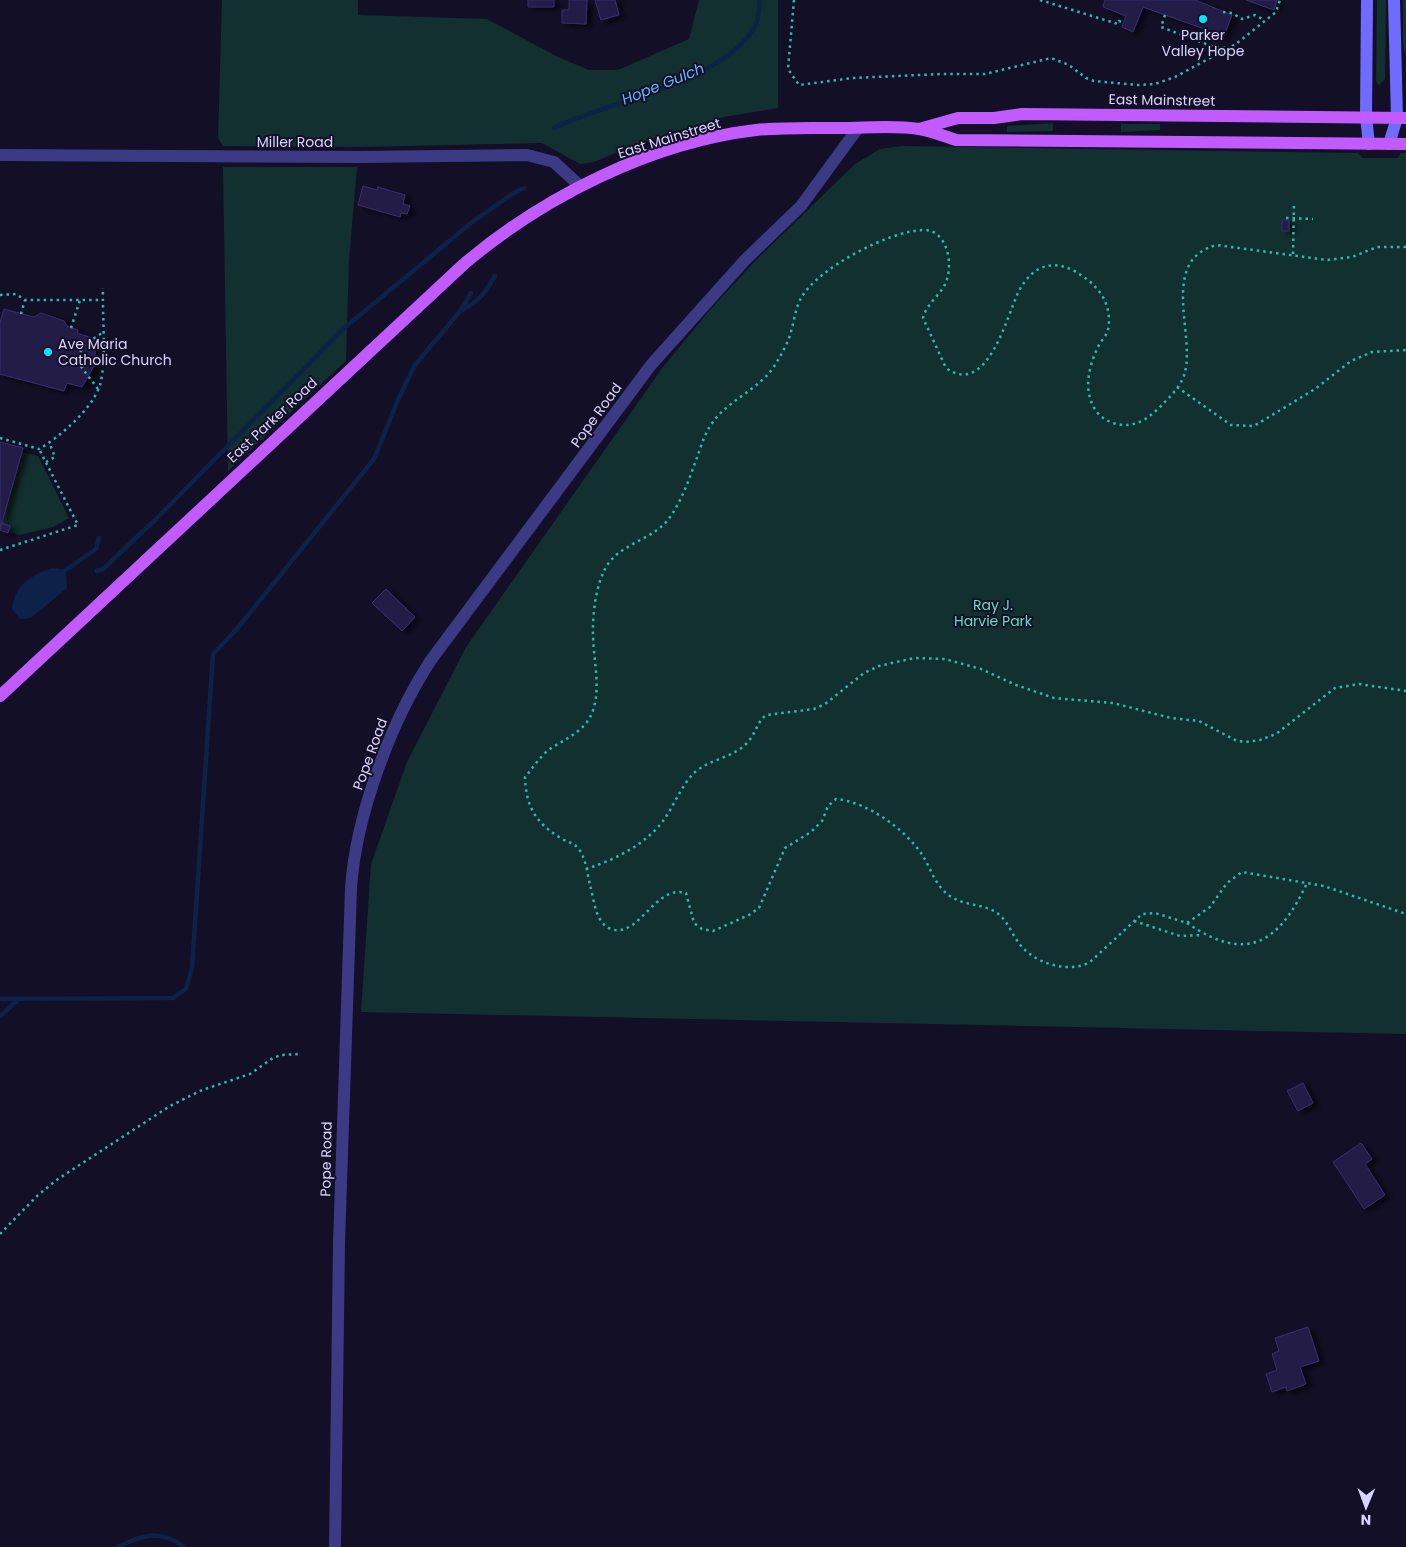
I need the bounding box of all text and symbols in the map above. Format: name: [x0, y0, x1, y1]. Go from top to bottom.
marker: Parker Valley Hope: [1197, 13, 1209, 25]
place label: Parker Valley Hope: [1162, 25, 1245, 61]
water label: Hope Gulch: [618, 57, 707, 110]
street label: East Mainstreet: [1108, 89, 1216, 111]
street label: East Mainstreet: [615, 113, 723, 163]
street label: Miller Road: [257, 132, 333, 152]
place label: Ave Maria Catholic Church: [58, 334, 172, 370]
marker: Ave Maria Catholic Church: [42, 346, 54, 358]
street label: East Parker Road: [222, 373, 322, 467]
street label: Pope Road: [566, 379, 626, 451]
park label: Ray J. Harvie Park: [954, 595, 1033, 631]
street label: Pope Road: [348, 715, 392, 793]
street label: Pope Road: [315, 1121, 337, 1197]
north arrow: [1341, 1482, 1391, 1532]
text: N: [1360, 1510, 1371, 1530]

